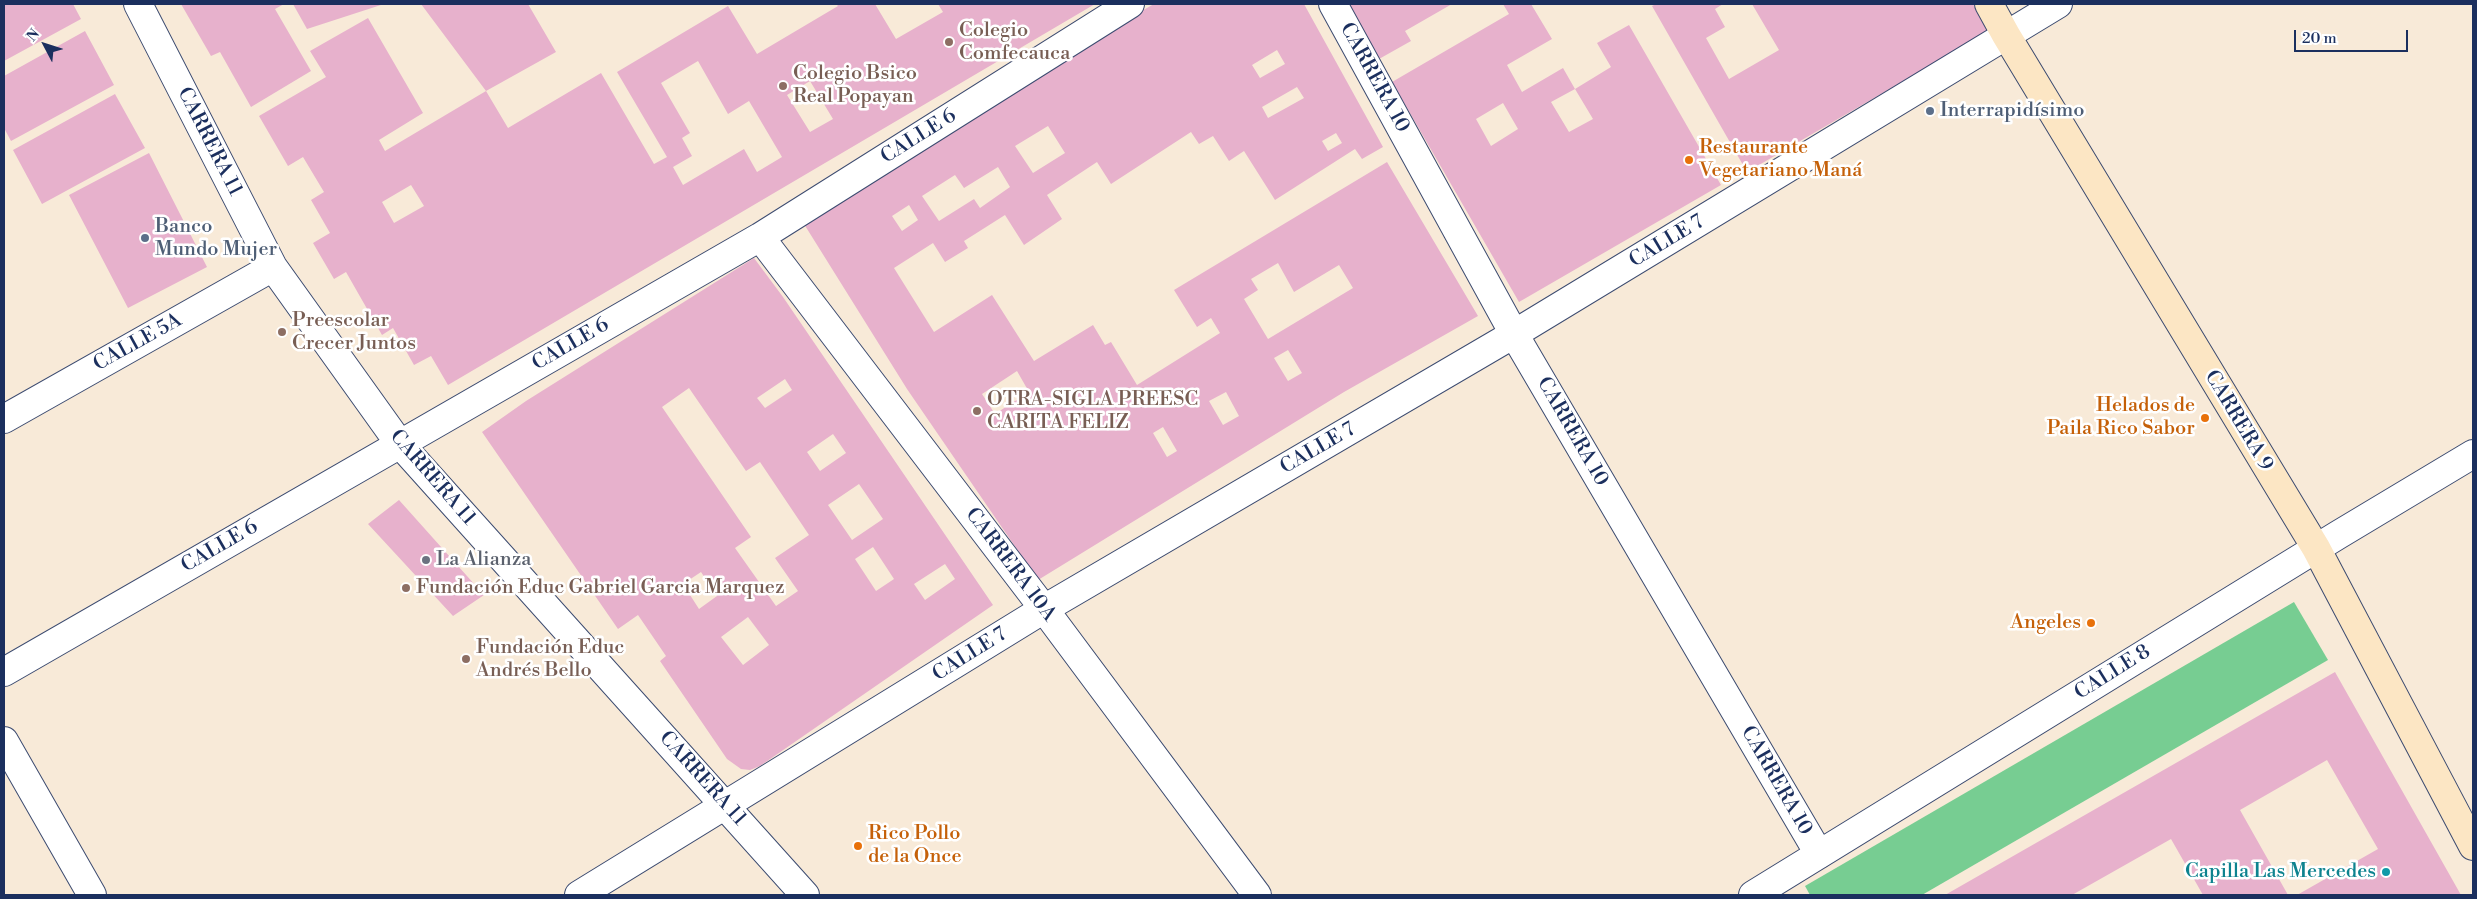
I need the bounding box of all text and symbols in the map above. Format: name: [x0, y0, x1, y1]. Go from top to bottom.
place label: Colegio Comfecauca: [959, 19, 1070, 66]
street label: CARRERA 10: [1334, 19, 1414, 137]
north arrow: [20, 20, 70, 70]
scale bar: [2297, 20, 2411, 52]
text: N: [23, 25, 44, 45]
text: 20 m: [2302, 29, 2337, 48]
marker: Colegio Comfecauca: [943, 36, 955, 48]
place label: Colegio Bsico Real Popayan: [793, 62, 917, 109]
marker: Colegio Bsico Real Popayan: [777, 80, 789, 92]
street label: CARRERA 11: [171, 84, 247, 200]
place label: Interrapidísimo: [1940, 99, 2084, 123]
street label: CALLE 6: [877, 104, 961, 170]
marker: Interrapidísimo: [1924, 105, 1936, 117]
place label: Restaurante Vegetariano Maná: [1699, 136, 1862, 183]
marker: Restaurante Vegetariano Maná: [1683, 154, 1695, 166]
street label: CALLE 7: [1625, 210, 1709, 274]
place label: Banco Mundo Mujer: [155, 215, 277, 262]
marker: Banco Mundo Mujer: [139, 232, 151, 244]
street label: CALLE 5A: [90, 309, 186, 377]
place label: Preescolar Crecer Juntos: [292, 309, 416, 356]
street label: CALLE 6: [528, 313, 614, 377]
marker: Preescolar Crecer Juntos: [276, 326, 288, 338]
street label: CARRERA 9: [2199, 366, 2277, 476]
street label: CARRERA 10: [1531, 373, 1613, 491]
place label: OTRA-SIGLA PREESC CARITA FELIZ: [987, 388, 1198, 435]
place label: Helados de Paila Rico Sabor: [2047, 394, 2195, 441]
marker: OTRA-SIGLA PREESC CARITA FELIZ: [971, 405, 983, 417]
marker: Helados de Paila Rico Sabor: [2199, 412, 2211, 424]
street label: CALLE 7: [1276, 418, 1360, 480]
street label: CARRERA 11: [384, 425, 480, 531]
street label: CARRERA 10A: [960, 504, 1060, 626]
street label: CALLE 6: [177, 515, 263, 579]
place label: La Alianza: [436, 548, 531, 572]
marker: La Alianza: [420, 554, 432, 566]
place label: Fundación Educ Gabriel Garcia Marquez: [416, 576, 785, 600]
marker: Fundación Educ Gabriel Garcia Marquez: [400, 582, 412, 594]
place label: Angeles: [2010, 611, 2081, 635]
marker: Angeles: [2085, 617, 2097, 629]
street label: CALLE 7: [929, 623, 1011, 687]
place label: Fundación Educ Andrés Bello: [476, 636, 624, 683]
street label: CALLE 8: [2071, 640, 2155, 706]
marker: Fundación Educ Andrés Bello: [460, 653, 472, 665]
street label: CARRERA 10: [1735, 722, 1817, 840]
street label: CARRERA 11: [653, 727, 751, 831]
place label: Rico Pollo de la Once: [868, 822, 961, 869]
marker: Rico Pollo de la Once: [852, 840, 864, 852]
place label: Capilla Las Mercedes: [2185, 860, 2376, 884]
marker: Capilla Las Mercedes: [2380, 866, 2392, 878]

